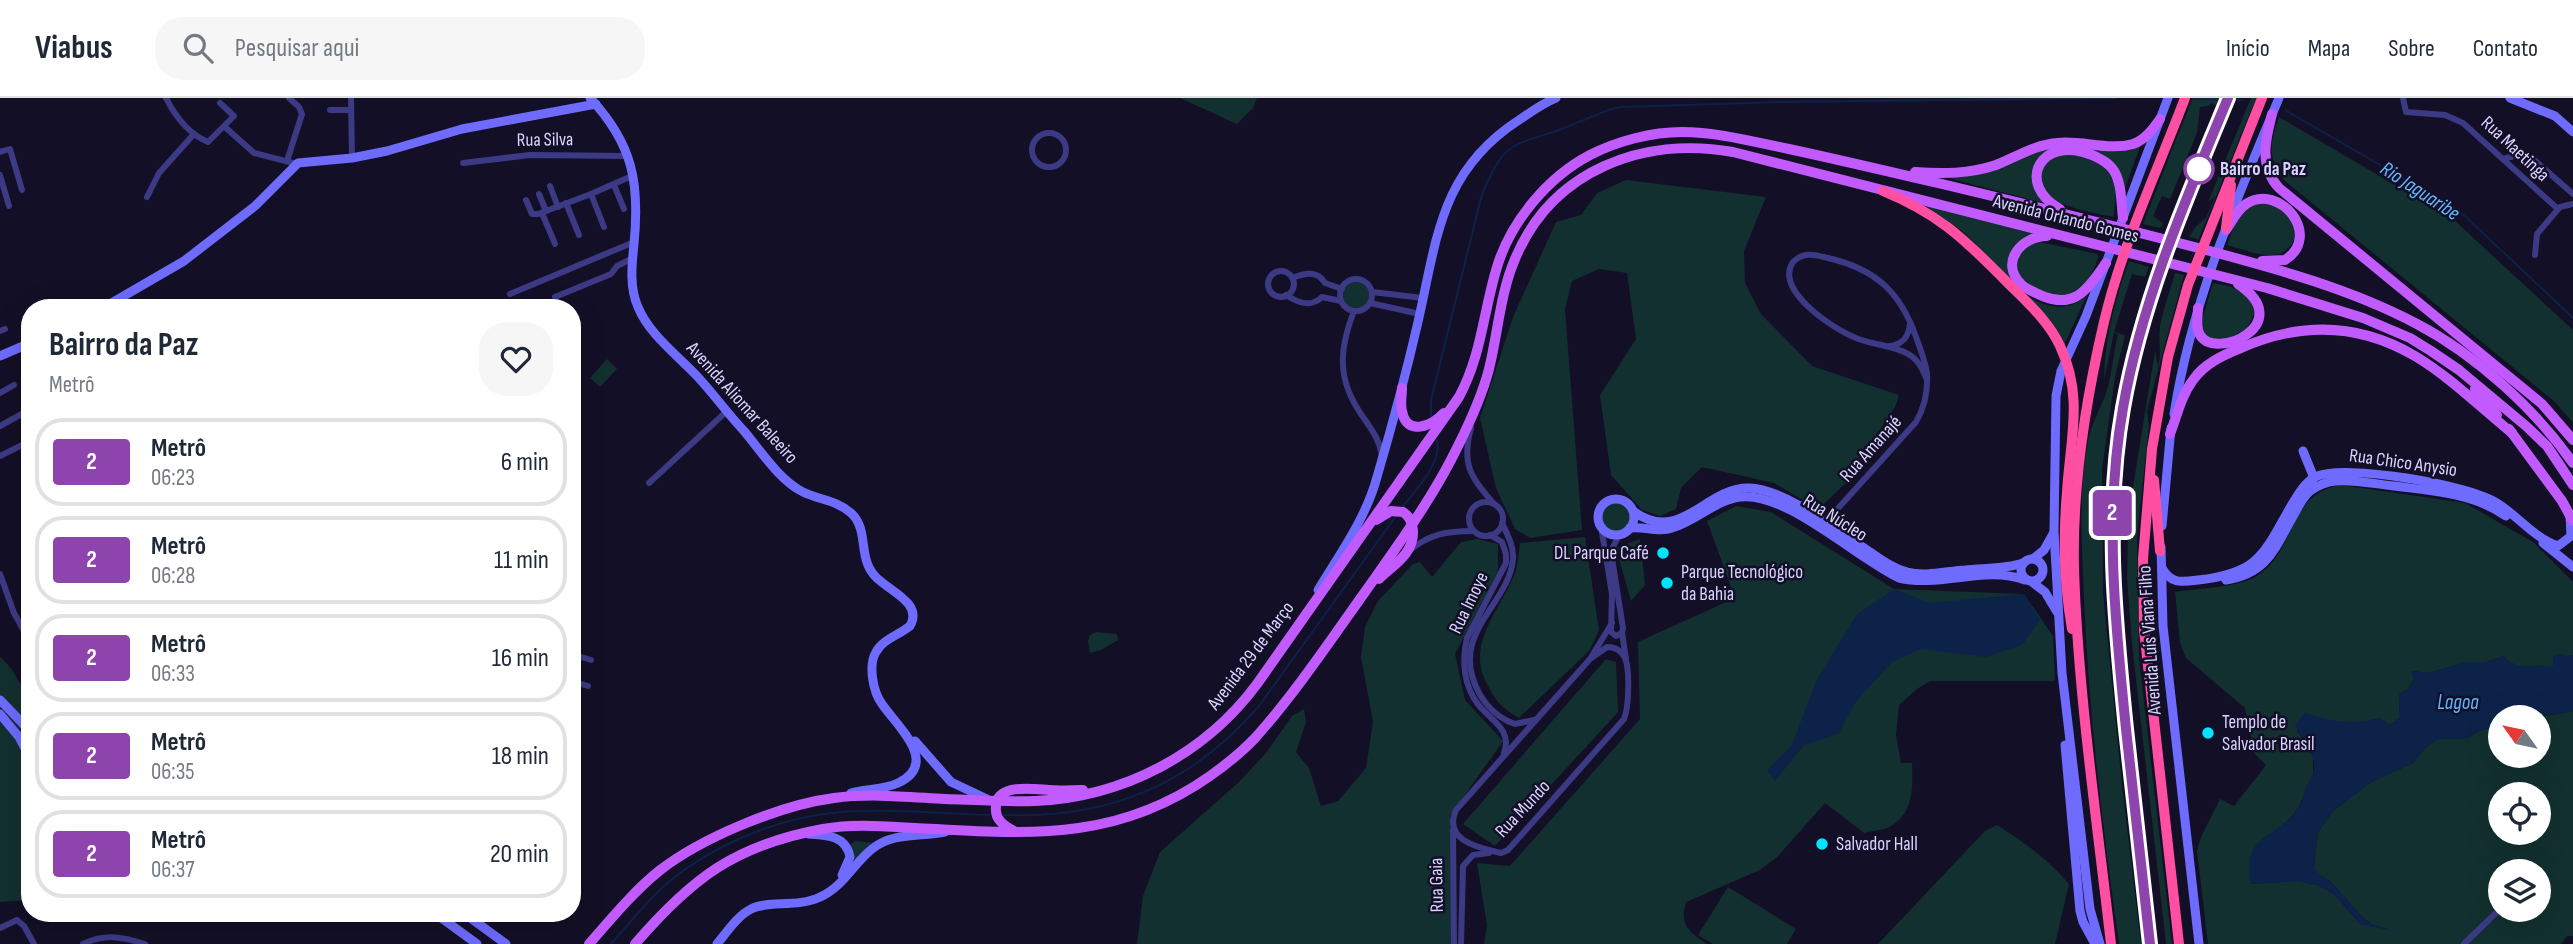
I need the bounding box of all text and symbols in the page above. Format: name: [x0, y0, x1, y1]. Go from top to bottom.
search box: [155, 17, 645, 80]
text: Viabus: [35, 28, 113, 68]
icon: search: [179, 29, 217, 67]
text: Pesquisar aqui: [235, 33, 359, 64]
text: Início: [2226, 34, 2270, 63]
text: Mapa: [2308, 34, 2350, 63]
text: Sobre: [2388, 34, 2435, 63]
text: Contato: [2473, 34, 2538, 63]
street label: Rua Maetinga: [2476, 111, 2554, 187]
street label: Rua Silva: [516, 128, 574, 152]
marker: Bairro da Paz: [2184, 154, 2214, 184]
water label: Rio Jaguaribe: [2375, 156, 2465, 226]
place label: Bairro da Paz: [2220, 158, 2306, 181]
street label: Avenida Orlando Gomes: [1990, 190, 2141, 248]
button: heart: [479, 322, 553, 396]
text: Bairro da Paz: [49, 325, 198, 365]
street label: Avenida Aliomar Baleeiro: [681, 337, 803, 469]
text: Metrô: [49, 371, 95, 399]
street label: Rua Amanajé: [1835, 411, 1907, 487]
text: Metrô: [151, 433, 206, 464]
street label: Rua Chico Anysio: [2348, 444, 2458, 482]
text: 2: [86, 447, 97, 476]
text: 6 min: [501, 447, 549, 478]
text: 06:23: [151, 464, 195, 492]
street label: Rua Núcleo: [1799, 489, 1871, 547]
line badge: 2: [2089, 490, 2135, 536]
text: 2: [2107, 498, 2117, 527]
text: Metrô: [151, 531, 206, 562]
place label: DL Parque Café: [1554, 542, 1649, 565]
text: 2: [86, 545, 97, 574]
text: 11 min: [494, 545, 549, 576]
marker: DL Parque Café: [1655, 545, 1671, 561]
place label: Parque Tecnológico da Bahia: [1681, 561, 1803, 606]
text: 06:28: [151, 562, 195, 590]
street label: Avenida Luís Viana Filho: [2133, 565, 2167, 716]
street label: Rua Imoye: [1444, 568, 1494, 638]
marker: Parque Tecnológico da Bahia: [1659, 575, 1675, 591]
street label: Avenida 29 de Março: [1202, 597, 1299, 716]
text: Metrô: [151, 629, 206, 660]
text: 2: [86, 643, 97, 672]
text: 16 min: [492, 643, 549, 674]
text: 06:33: [151, 660, 195, 688]
water label: Lagoa: [2437, 690, 2479, 715]
north arrow: [2488, 705, 2552, 768]
map controls: [2488, 705, 2551, 922]
place label: Templo de Salvador Brasil: [2222, 711, 2314, 756]
marker: Templo de Salvador Brasil: [2200, 725, 2216, 741]
text: Metrô: [151, 727, 206, 758]
text: 2: [86, 741, 97, 770]
text: 18 min: [492, 741, 549, 772]
text: 06:35: [151, 758, 195, 786]
street label: Rua Mundo: [1491, 775, 1555, 843]
button: locate: [2488, 782, 2551, 845]
text: Metrô: [151, 825, 206, 856]
place label: Salvador Hall: [1836, 833, 1918, 856]
marker: Salvador Hall: [1814, 836, 1830, 852]
text: 2: [86, 839, 97, 868]
text: 20 min: [490, 839, 549, 870]
text: 06:37: [151, 856, 195, 884]
street label: Rua Gaia: [1425, 857, 1449, 913]
button: layers: [2488, 859, 2551, 922]

